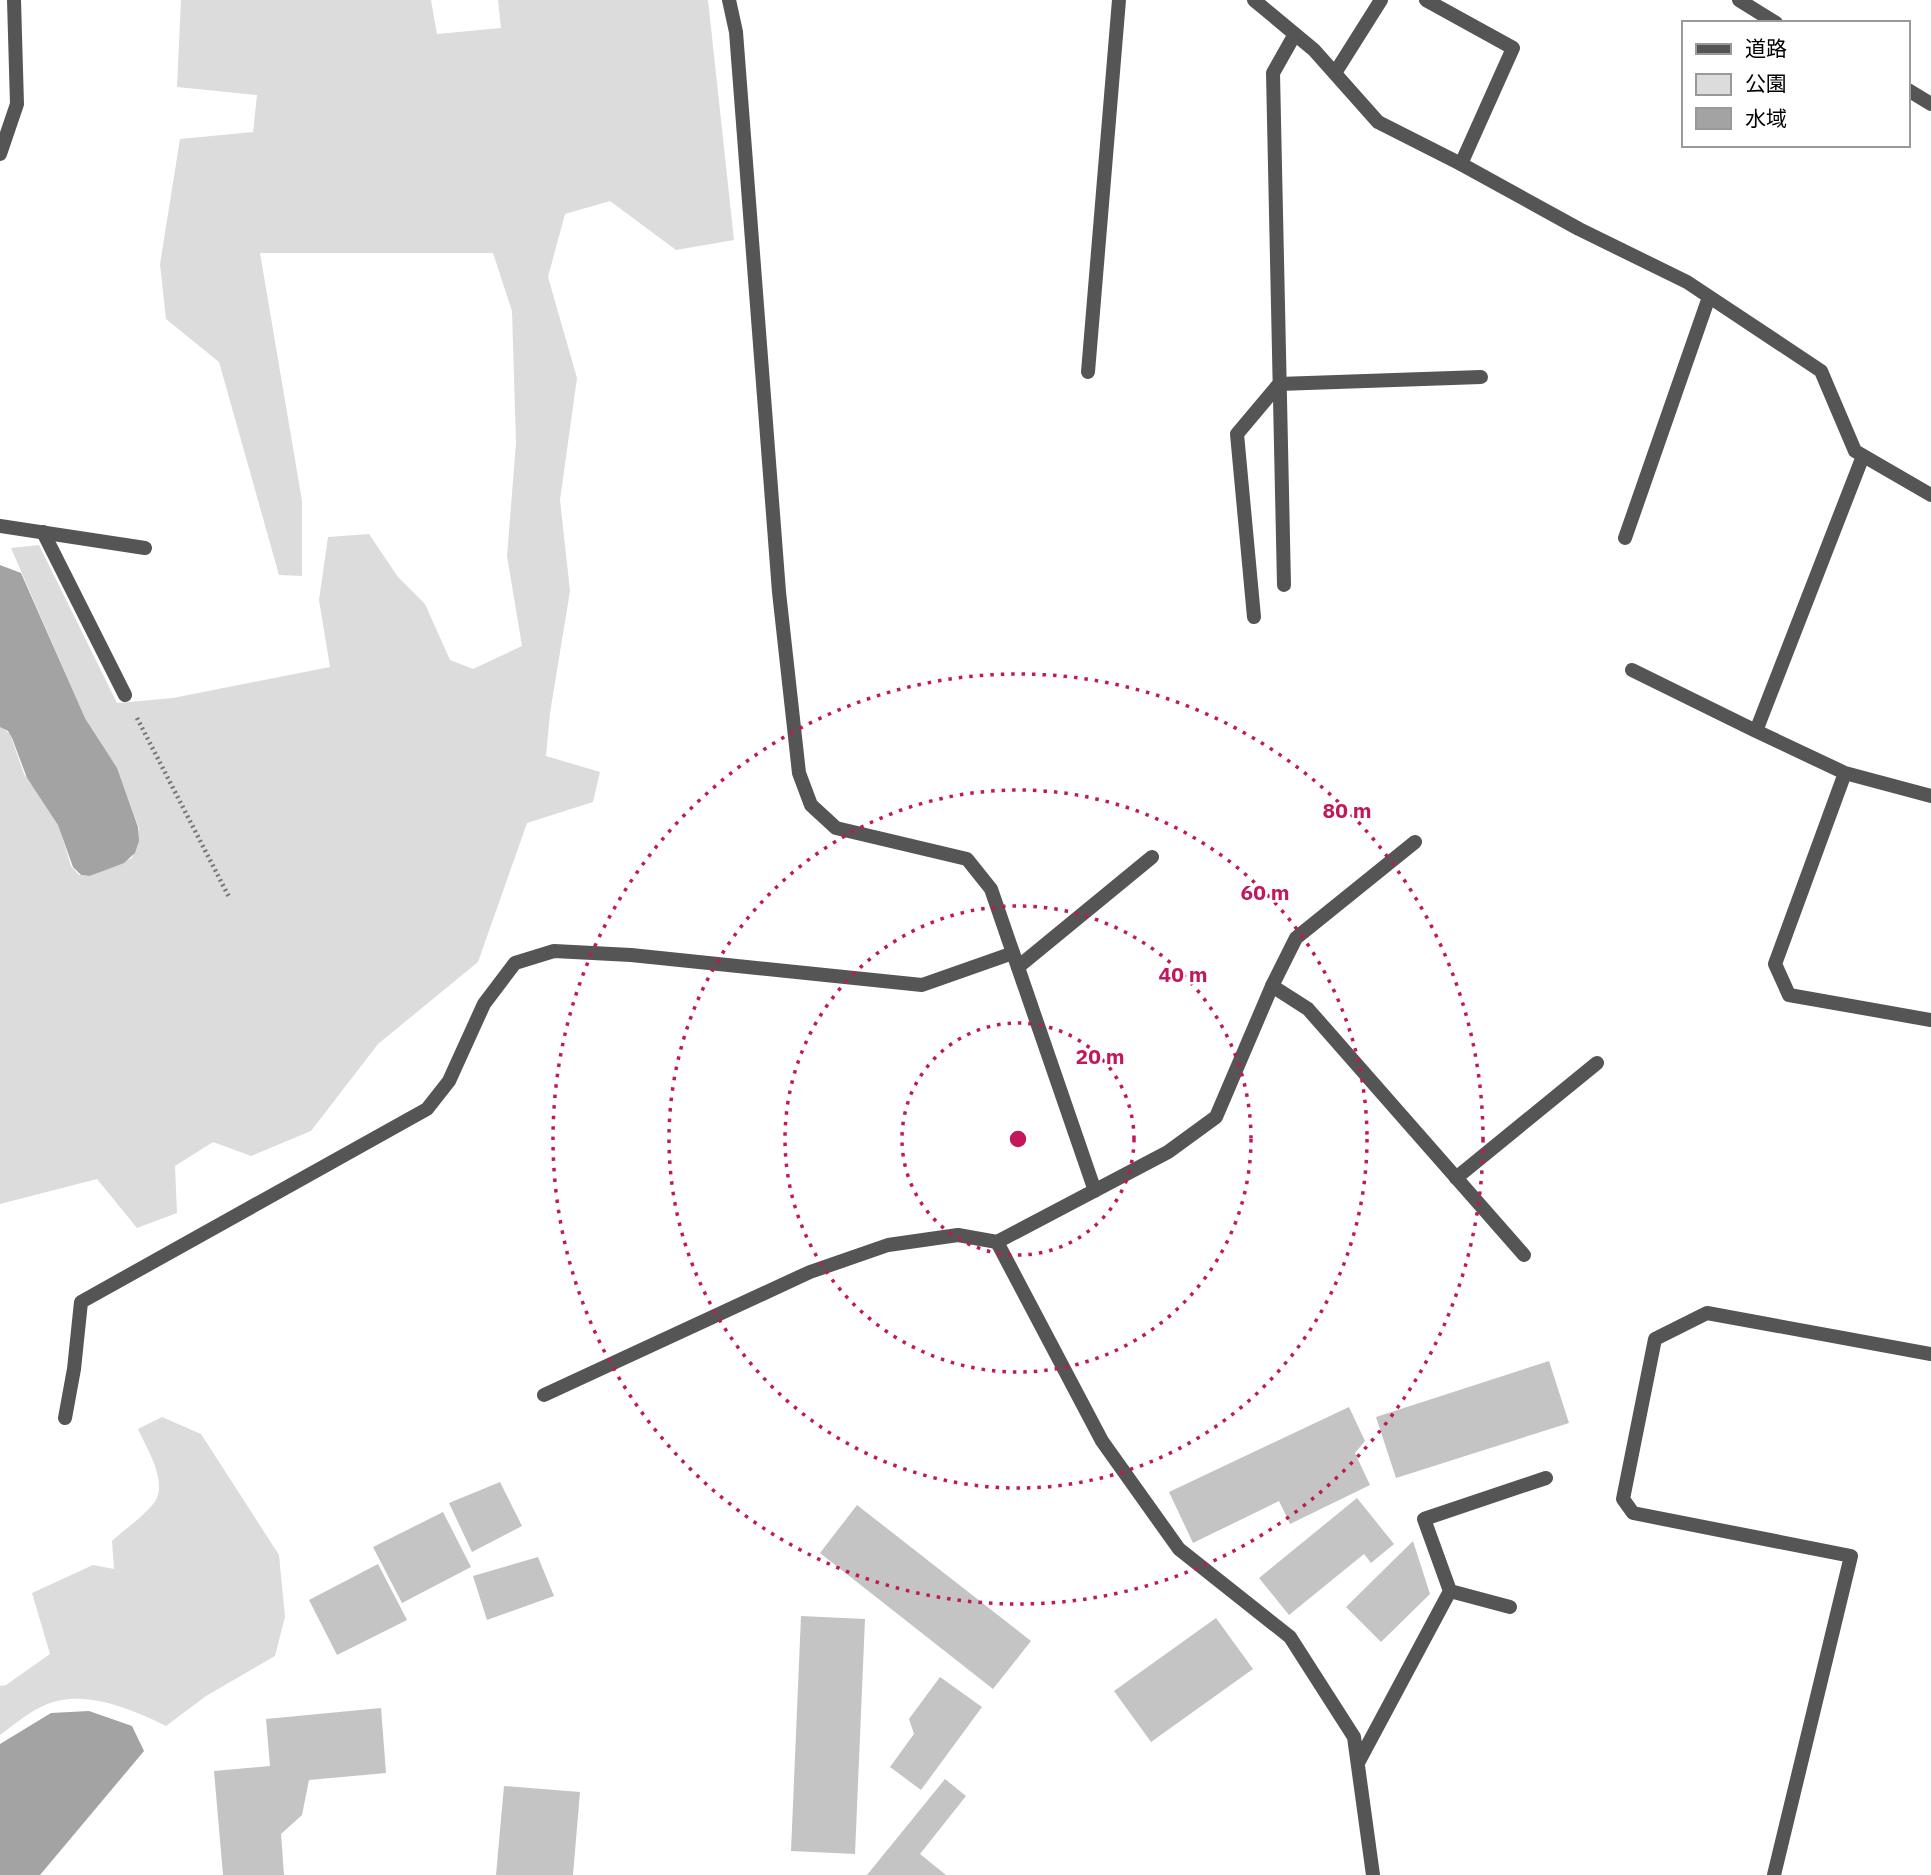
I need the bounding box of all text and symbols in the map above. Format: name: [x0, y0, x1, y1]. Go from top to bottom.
legend: [1682, 21, 1910, 147]
text: 道路: [1745, 34, 1787, 62]
text: 公園: [1745, 69, 1787, 97]
text: 水域: [1745, 104, 1787, 132]
text: 80 m: [1323, 796, 1371, 824]
text: 60 m: [1241, 878, 1289, 906]
text: 40 m: [1159, 960, 1207, 988]
text: 20 m: [1076, 1042, 1124, 1070]
centre of rings: [1006, 1127, 1030, 1151]

